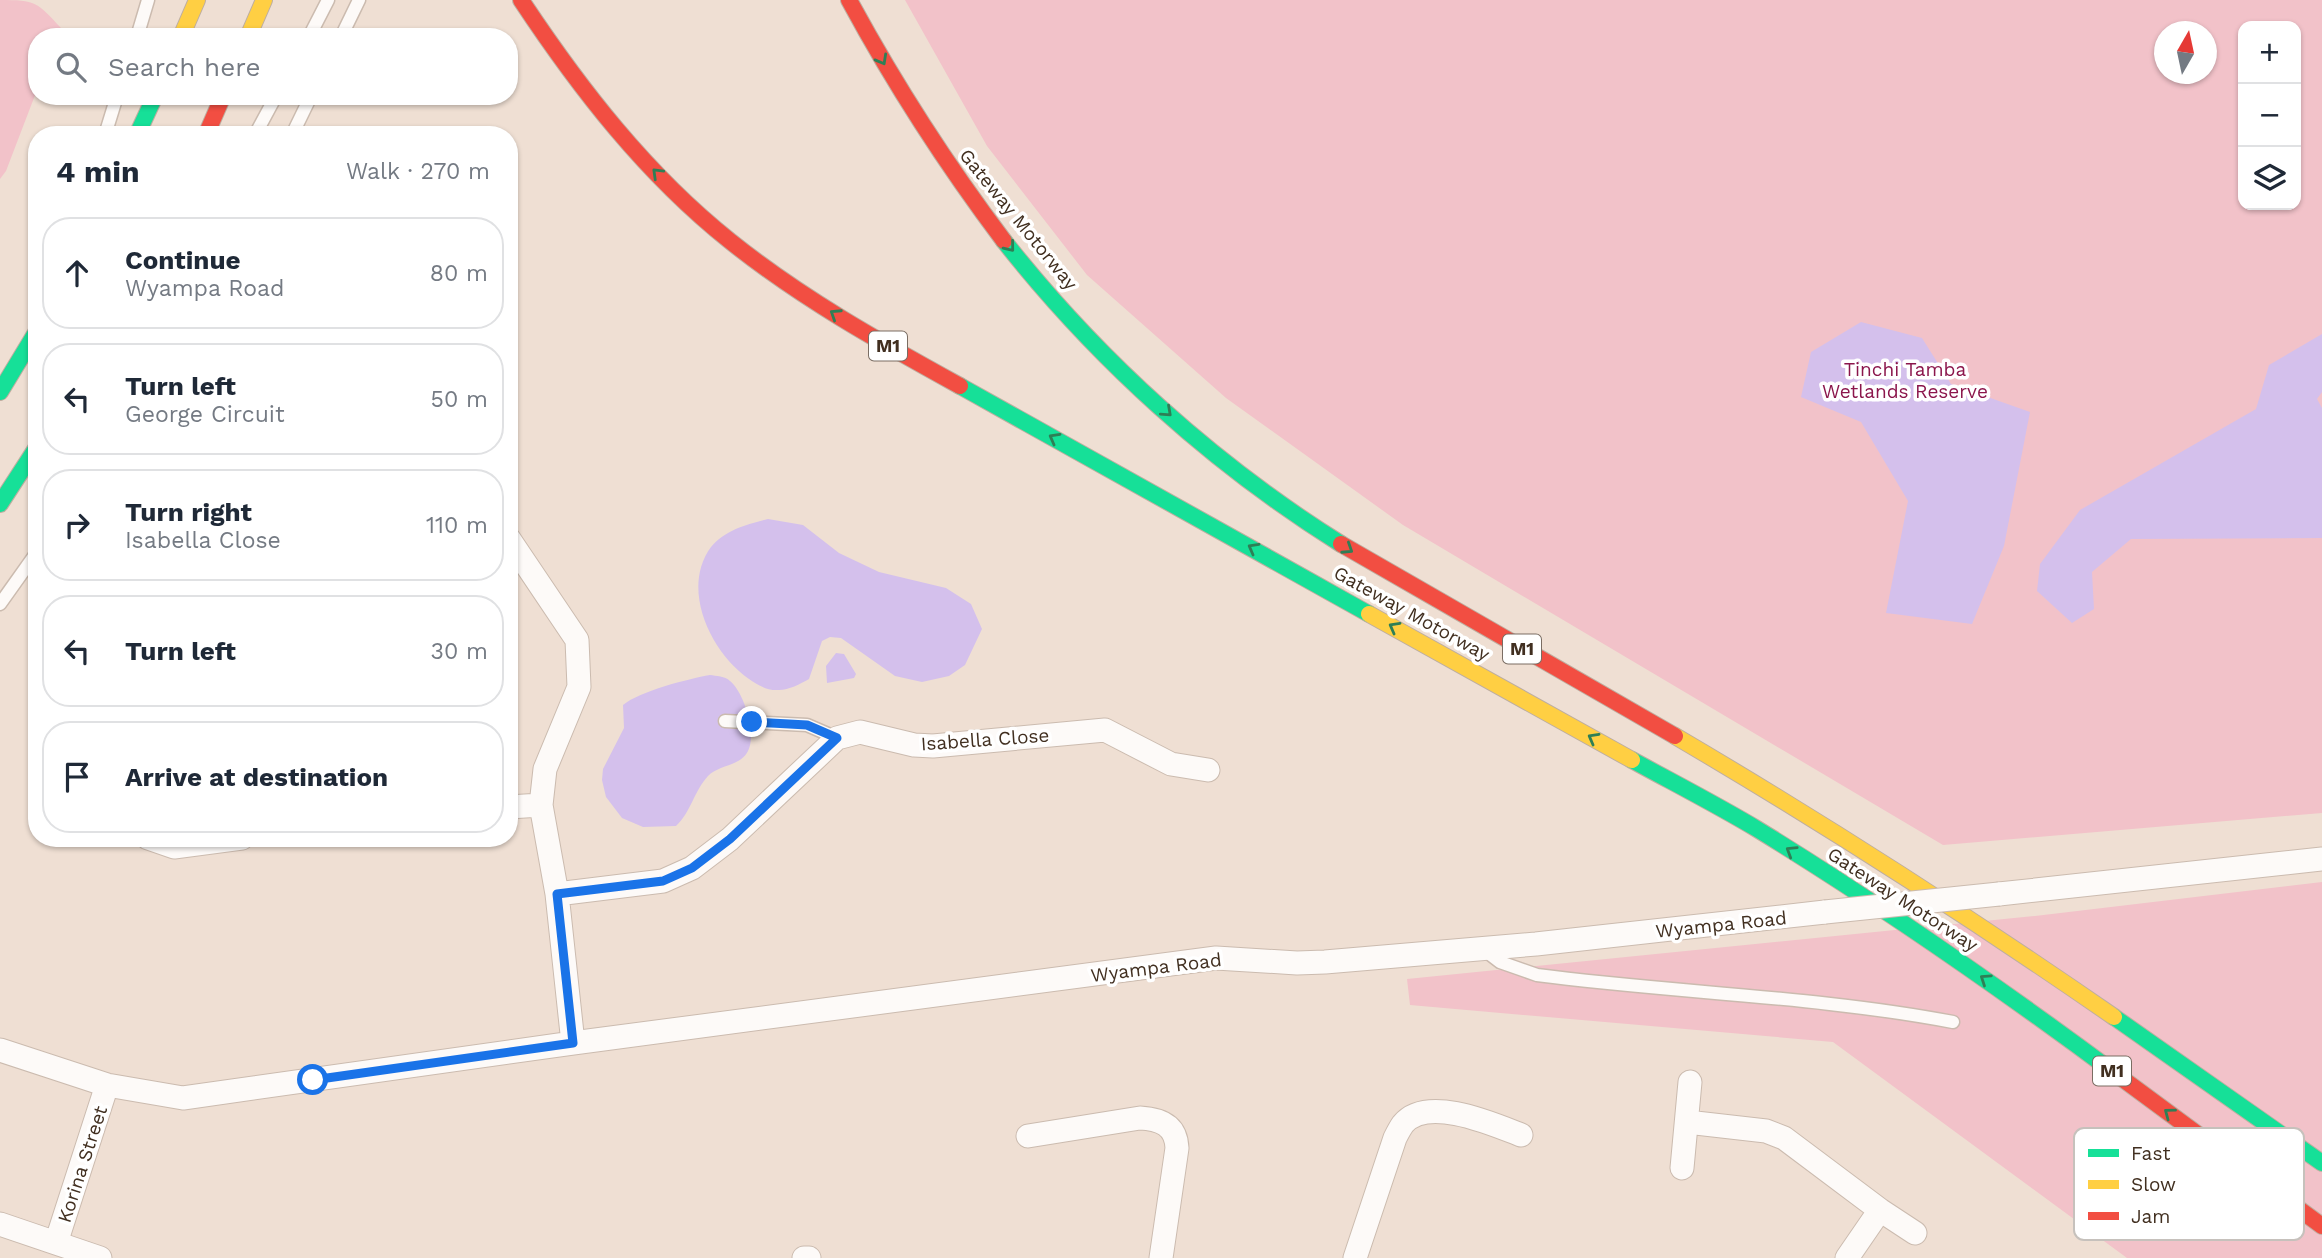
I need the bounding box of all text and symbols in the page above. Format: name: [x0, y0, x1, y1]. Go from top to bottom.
north arrow: [2154, 21, 2217, 84]
map controls: [2238, 21, 2301, 210]
button: +: [2238, 21, 2301, 84]
search box: [28, 28, 518, 105]
icon: search: [52, 48, 90, 86]
text: Search here: [108, 52, 260, 82]
one-way arrow: [874, 52, 887, 65]
button: −: [2238, 84, 2301, 147]
street label: Gateway Motorway: [955, 144, 1083, 295]
button: layers: [2238, 147, 2301, 210]
text: 4 min: [56, 154, 140, 189]
text: Walk · 270 m: [346, 158, 490, 185]
one-way arrow: [652, 168, 665, 181]
one-way arrow: [1002, 240, 1015, 252]
text: Continue: [125, 245, 241, 275]
icon: ahead: [58, 254, 96, 292]
text: 80 m: [430, 260, 488, 287]
text: Wyampa Road: [125, 275, 285, 302]
one-way arrow: [829, 309, 842, 322]
road number: M1: [869, 332, 907, 360]
park label: Tinchi Tamba Wetlands Reserve: [1822, 358, 1988, 403]
text: Turn left: [125, 371, 236, 401]
icon: left: [58, 380, 96, 418]
text: 50 m: [431, 386, 488, 413]
text: George Circuit: [125, 401, 285, 428]
one-way arrow: [1159, 404, 1172, 416]
one-way arrow: [1049, 433, 1061, 446]
text: Turn right: [125, 497, 252, 527]
icon: right: [58, 506, 96, 544]
text: 110 m: [426, 512, 488, 539]
text: Isabella Close: [125, 527, 281, 554]
one-way arrow: [1341, 540, 1354, 553]
one-way arrow: [1248, 543, 1260, 556]
street label: Gateway Motorway: [1330, 561, 1494, 666]
one-way arrow: [1389, 622, 1402, 635]
icon: left: [58, 632, 96, 670]
road number: M1: [1503, 634, 1541, 664]
text: Turn left: [125, 636, 236, 666]
text: 30 m: [431, 638, 488, 665]
route end: [736, 706, 767, 737]
street label: Isabella Close: [920, 724, 1050, 755]
one-way arrow: [1588, 733, 1601, 746]
icon: arrive: [58, 758, 96, 796]
text: Arrive at destination: [125, 762, 388, 792]
street label: Gateway Motorway: [1823, 842, 1982, 957]
one-way arrow: [1785, 846, 1798, 859]
street label: Wyampa Road: [1654, 906, 1788, 943]
street label: Wyampa Road: [1089, 948, 1223, 987]
one-way arrow: [1980, 974, 1993, 987]
road number: M1: [2093, 1056, 2131, 1086]
route start: [297, 1064, 328, 1095]
street label: Korina Street: [53, 1103, 112, 1226]
one-way arrow: [2164, 1109, 2176, 1121]
legend: [2074, 1128, 2304, 1240]
text: Fast: [2131, 1142, 2170, 1165]
text: Slow: [2131, 1173, 2176, 1196]
text: Jam: [2131, 1205, 2170, 1228]

